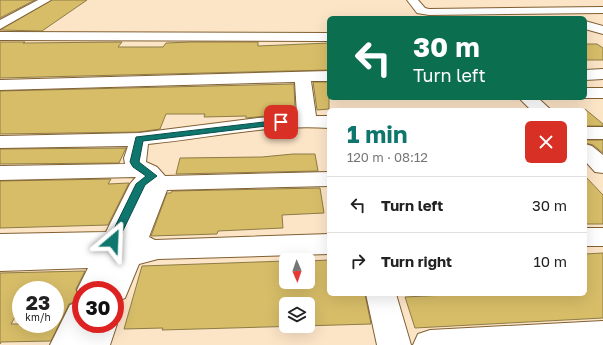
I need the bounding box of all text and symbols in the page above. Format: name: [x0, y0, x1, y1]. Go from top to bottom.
text: 30 m: [413, 30, 480, 63]
icon: left: [347, 32, 399, 84]
text: Turn left: [413, 64, 486, 86]
pin: [264, 105, 298, 139]
icon: arrive: [270, 111, 292, 133]
text: 1 min: [347, 119, 407, 148]
button: close: [525, 121, 567, 163]
text: 120 m · 08:12: [347, 149, 428, 165]
icon: left: [347, 194, 369, 216]
text: Turn left: [381, 196, 443, 214]
text: 30 m: [532, 196, 567, 214]
position arrow: [92, 220, 134, 262]
icon: right: [347, 250, 369, 272]
text: Turn right: [381, 252, 452, 270]
text: 10 m: [533, 252, 567, 270]
north arrow: [279, 253, 315, 289]
map controls: [279, 253, 315, 333]
speed limit sign: 30: [72, 281, 124, 333]
text: 23: [26, 290, 50, 314]
button: layers: [279, 297, 315, 333]
text: km/h: [25, 311, 51, 323]

